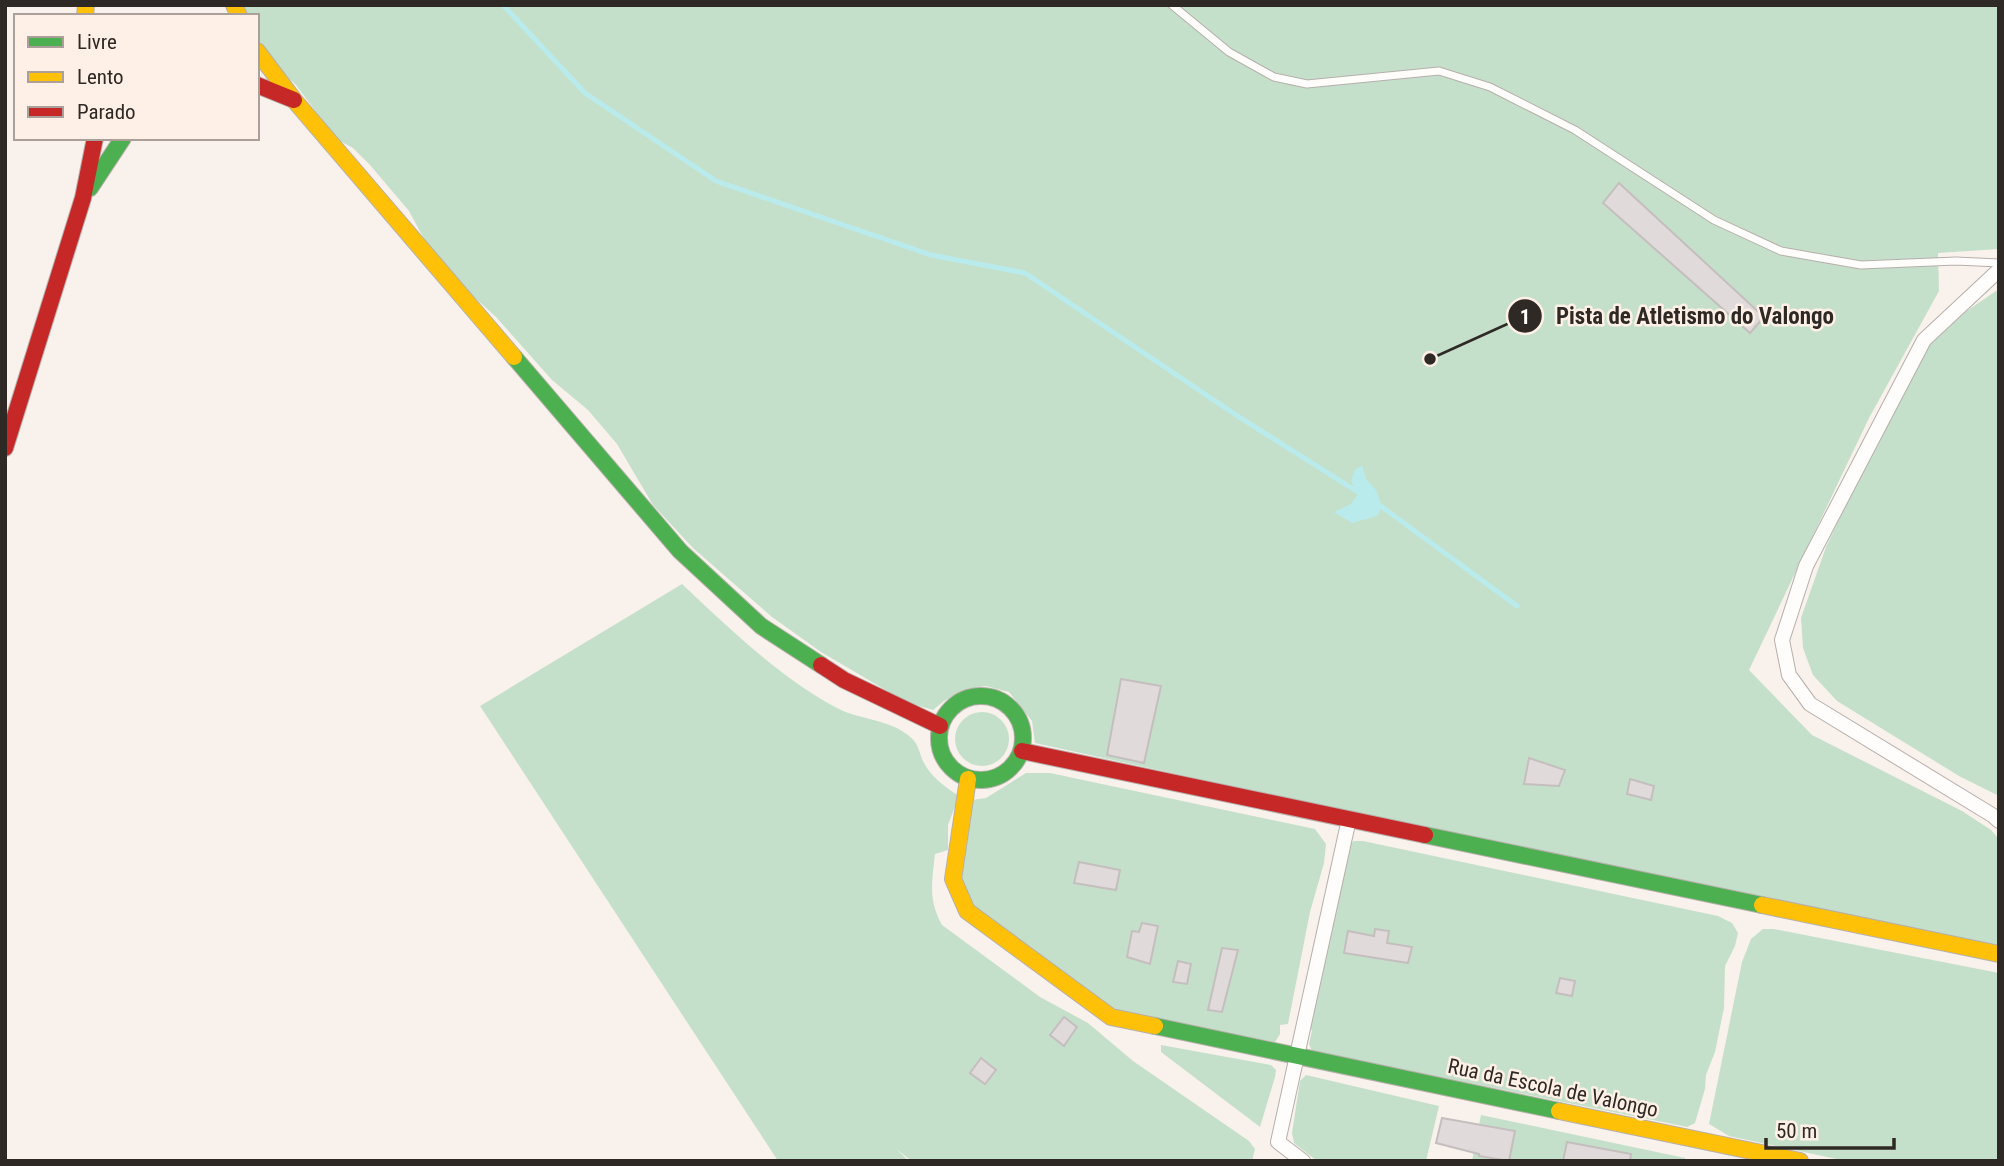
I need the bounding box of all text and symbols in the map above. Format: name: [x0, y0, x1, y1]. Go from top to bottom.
legend: [14, 14, 259, 140]
text: Livre: [77, 30, 117, 54]
text: Lento: [77, 65, 124, 89]
text: Parado: [77, 100, 136, 124]
callout: Pista de Atletismo do Valongo: [1507, 294, 1848, 338]
text: Pista de Atletismo do Valongo: [1556, 303, 1834, 330]
text: 1: [1520, 305, 1530, 329]
street label: Rua da Escola de Valongo: [1446, 1054, 1660, 1122]
scale bar: [1766, 1106, 1894, 1150]
text: 50 m: [1776, 1119, 1817, 1143]

